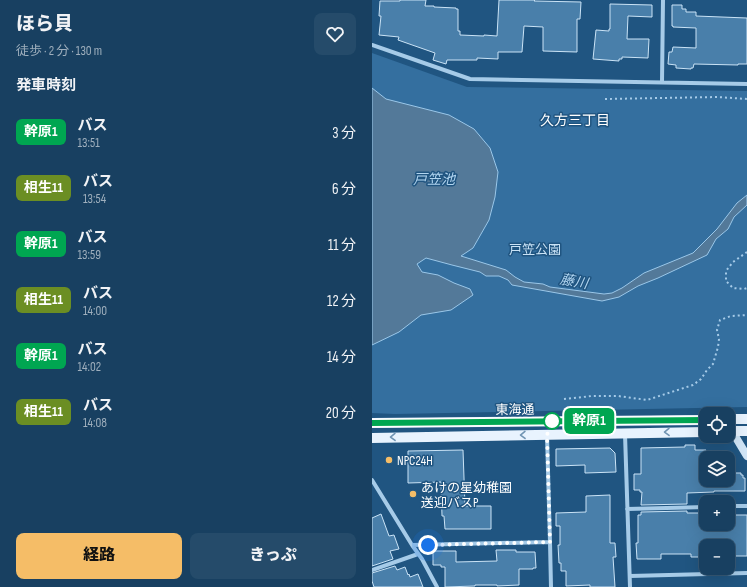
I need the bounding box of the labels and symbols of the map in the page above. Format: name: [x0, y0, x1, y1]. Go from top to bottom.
district label: 久方三丁目: [540, 112, 610, 129]
water label: 戸笠池: [413, 171, 457, 188]
park label: 戸笠公園: [509, 242, 561, 258]
water label: 藤川: [559, 271, 591, 293]
street label: 東海通: [495, 402, 535, 418]
line badge: 幹原1: [566, 408, 612, 434]
unlabelled marker: [543, 412, 561, 430]
one-way arrow: [664, 428, 670, 436]
one-way arrow: [520, 431, 526, 439]
one-way arrow: [390, 433, 396, 441]
place label: NPC24H: [397, 453, 433, 469]
marker: NPC24H: [384, 455, 394, 465]
place label: あけの星幼稚園 送迎バスP: [421, 480, 512, 511]
marker: あけの星幼稚園 送迎バスP: [408, 489, 418, 499]
your location: [418, 535, 438, 555]

